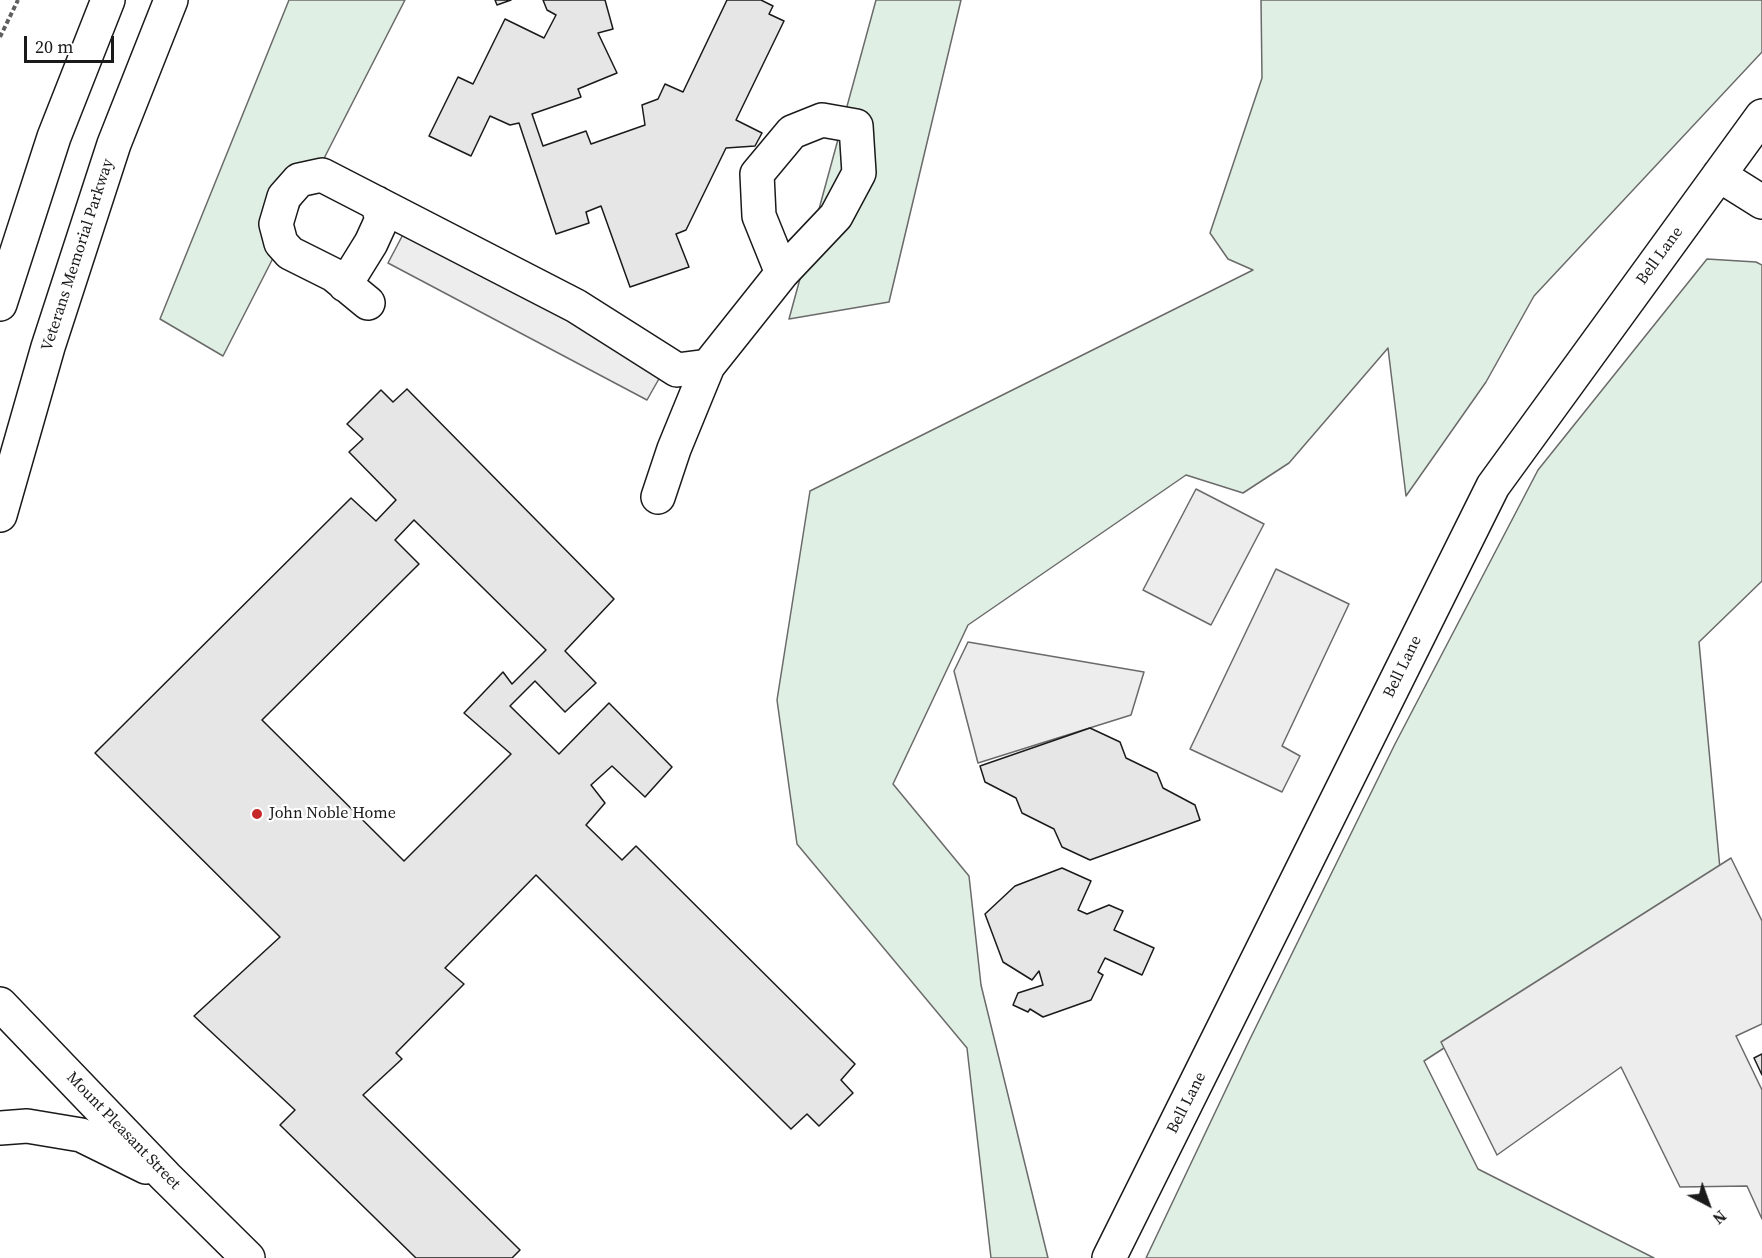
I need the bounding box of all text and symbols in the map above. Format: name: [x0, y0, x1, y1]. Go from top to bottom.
scale bar: [27, 24, 117, 62]
text: 20 m: [35, 34, 73, 59]
street label: Veterans Memorial Parkway: [38, 157, 118, 353]
street label: Bell Lane: [1633, 223, 1687, 289]
street label: Bell Lane: [1380, 633, 1426, 701]
place label: John Noble Home: [269, 804, 396, 824]
marker: John Noble Home: [250, 807, 264, 821]
street label: Mount Pleasant Street: [62, 1068, 184, 1194]
street label: Bell Lane: [1163, 1069, 1211, 1137]
north arrow: [1678, 1174, 1738, 1234]
text: N: [1708, 1205, 1731, 1230]

